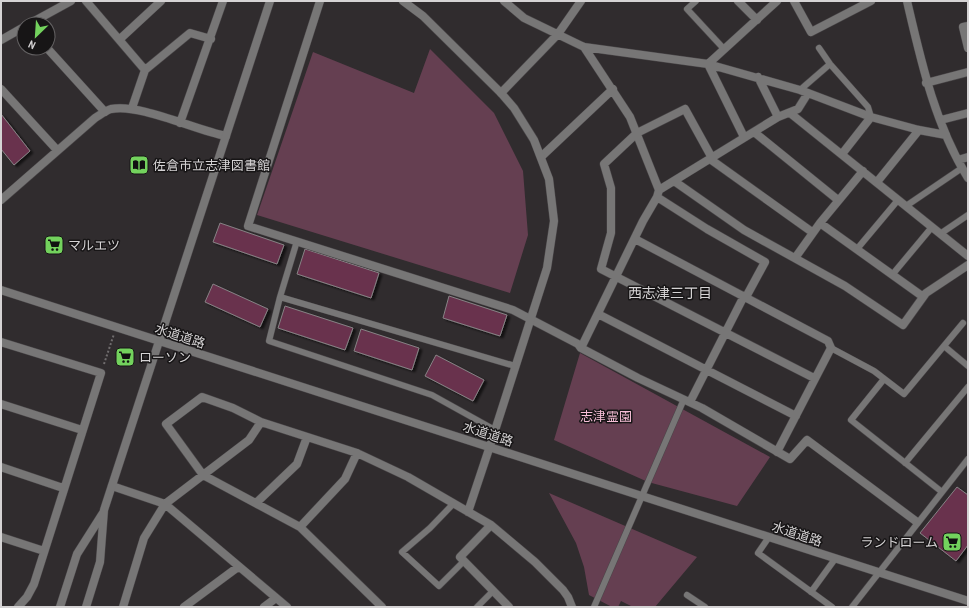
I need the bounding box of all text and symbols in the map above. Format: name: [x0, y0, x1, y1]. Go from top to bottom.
north arrow: [16, 16, 56, 56]
text: N: [26, 37, 38, 53]
library icon: 佐倉市立志津図書館: [128, 154, 150, 176]
place label: 佐倉市立志津図書館: [153, 157, 270, 174]
supermarket icon: マルエツ: [43, 234, 65, 256]
place label: マルエツ: [68, 237, 120, 254]
district label: 西志津三丁目: [628, 284, 712, 302]
street label: 水道道路: [153, 320, 207, 352]
supermarket icon: ローソン: [114, 346, 136, 368]
place label: ローソン: [139, 349, 191, 366]
park label: 志津霊園: [580, 408, 632, 425]
street label: 水道道路: [461, 418, 515, 450]
street label: 水道道路: [770, 518, 824, 550]
supermarket icon: ランドローム: [941, 531, 963, 553]
place label: ランドローム: [860, 534, 938, 551]

